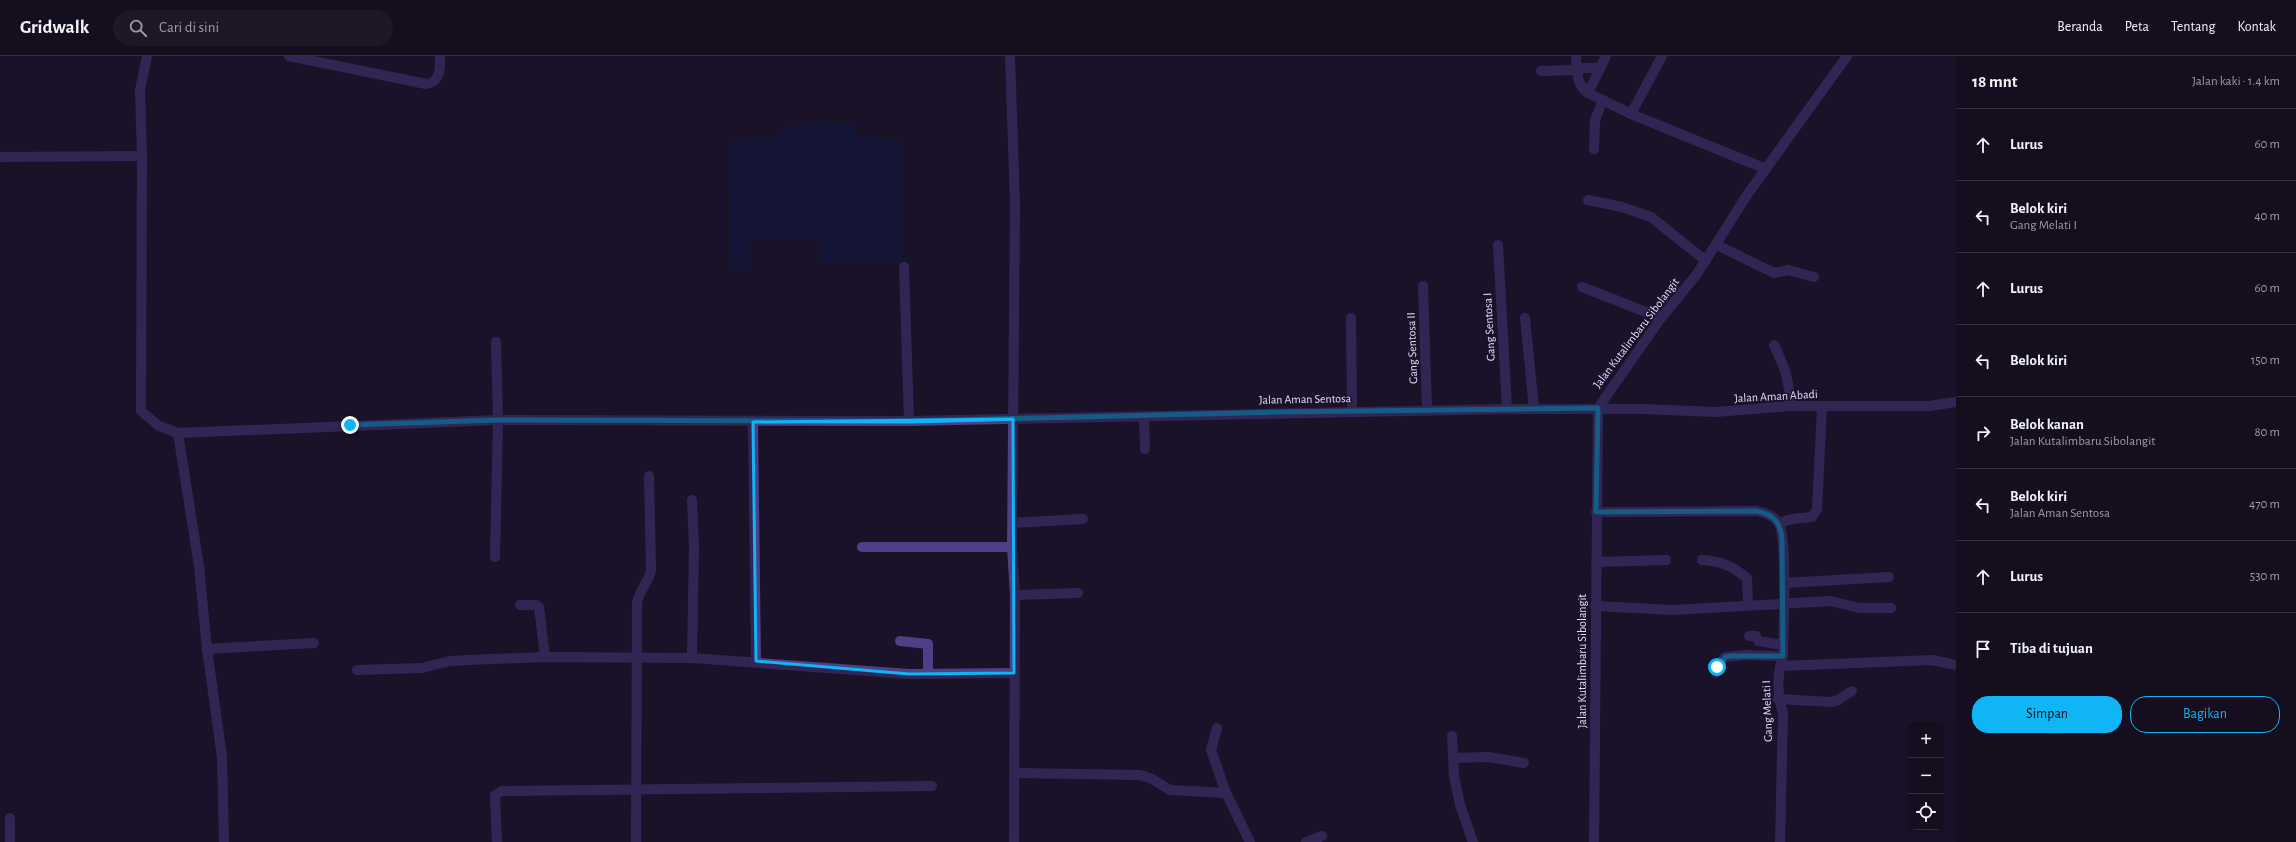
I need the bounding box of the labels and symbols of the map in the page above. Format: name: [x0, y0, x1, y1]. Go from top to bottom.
street label: Jalan Kutalimbaru Sibolangit: [1591, 276, 1681, 390]
street label: Gang Sentosa I: [1481, 293, 1497, 361]
street label: Gang Sentosa II: [1405, 312, 1419, 384]
street label: Jalan Aman Abadi: [1734, 388, 1818, 404]
street label: Jalan Aman Sentosa: [1259, 392, 1352, 406]
route end: [341, 416, 359, 434]
street label: Jalan Kutalimbaru Sibolangit: [1576, 594, 1588, 728]
route start: [1708, 658, 1726, 676]
street label: Gang Melati I: [1760, 680, 1774, 742]

